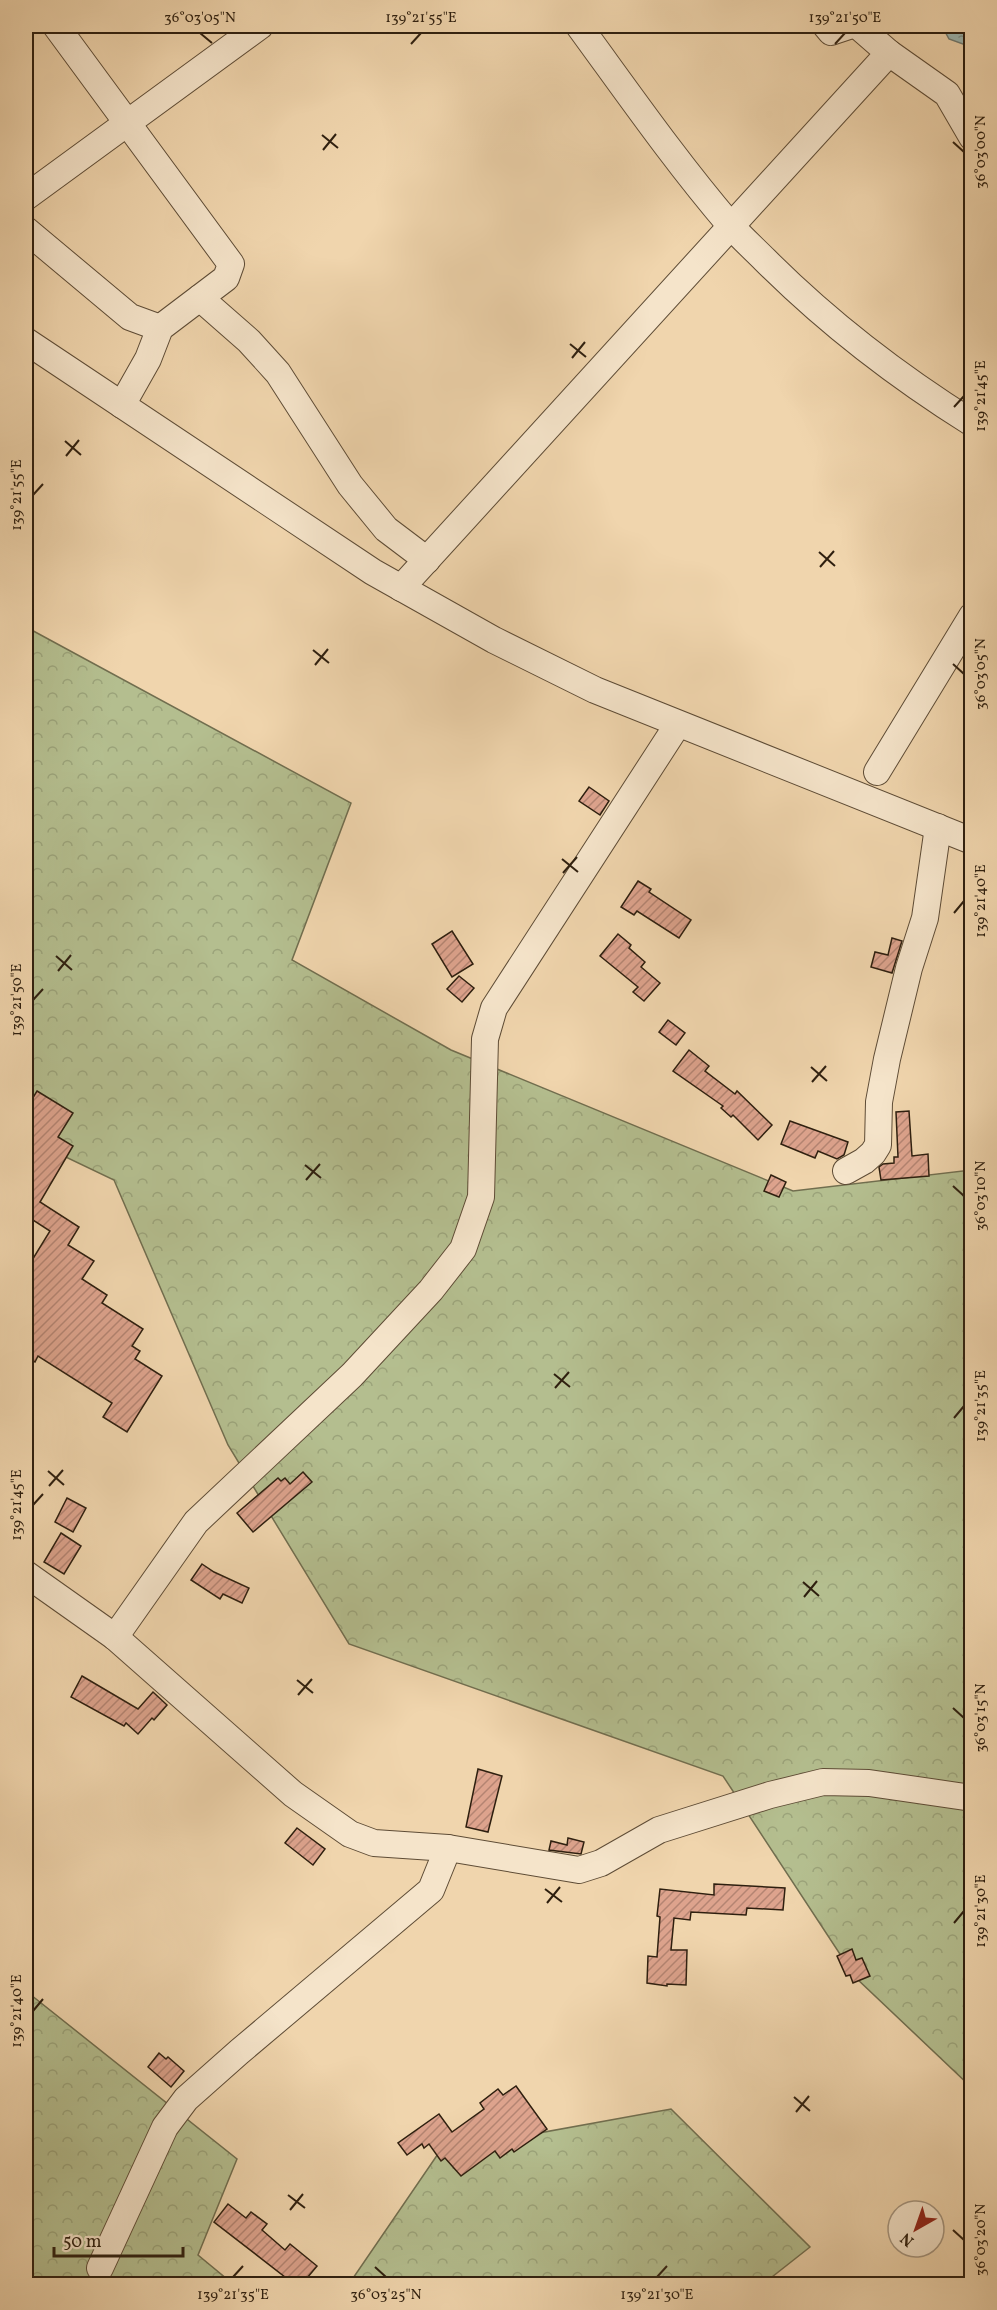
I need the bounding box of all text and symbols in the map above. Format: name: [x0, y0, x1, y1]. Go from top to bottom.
text: 36°03'05"N: [164, 8, 236, 29]
text: 139°21'55"E: [385, 8, 457, 29]
text: 139°21'50"E: [809, 8, 881, 29]
text: 36°03'00"N: [971, 115, 992, 189]
text: 139°21'45"E: [971, 360, 992, 432]
text: 139°21'55"E: [7, 459, 28, 531]
text: 36°03'05"N: [971, 638, 992, 710]
text: 139°21'40"E: [971, 864, 992, 938]
text: 139°21'50"E: [7, 964, 28, 1036]
text: 36°03'10"N: [971, 1161, 992, 1231]
text: 139°21'35"E: [971, 1370, 992, 1442]
text: 139°21'45"E: [7, 1469, 28, 1541]
text: 36°03'15"N: [971, 1683, 992, 1753]
text: 139°21'30"E: [971, 1874, 992, 1948]
text: 139°21'40"E: [7, 1974, 28, 2048]
north arrow: [886, 2199, 946, 2259]
text: 36°03'20"N: [971, 2204, 992, 2276]
scale bar: [54, 2220, 183, 2258]
text: N: [896, 2227, 919, 2251]
text: 50 m: [63, 2230, 102, 2255]
text: 139°21'35"E: [197, 2285, 269, 2306]
text: 36°03'25"N: [350, 2285, 422, 2306]
text: 139°21'30"E: [620, 2285, 694, 2306]

